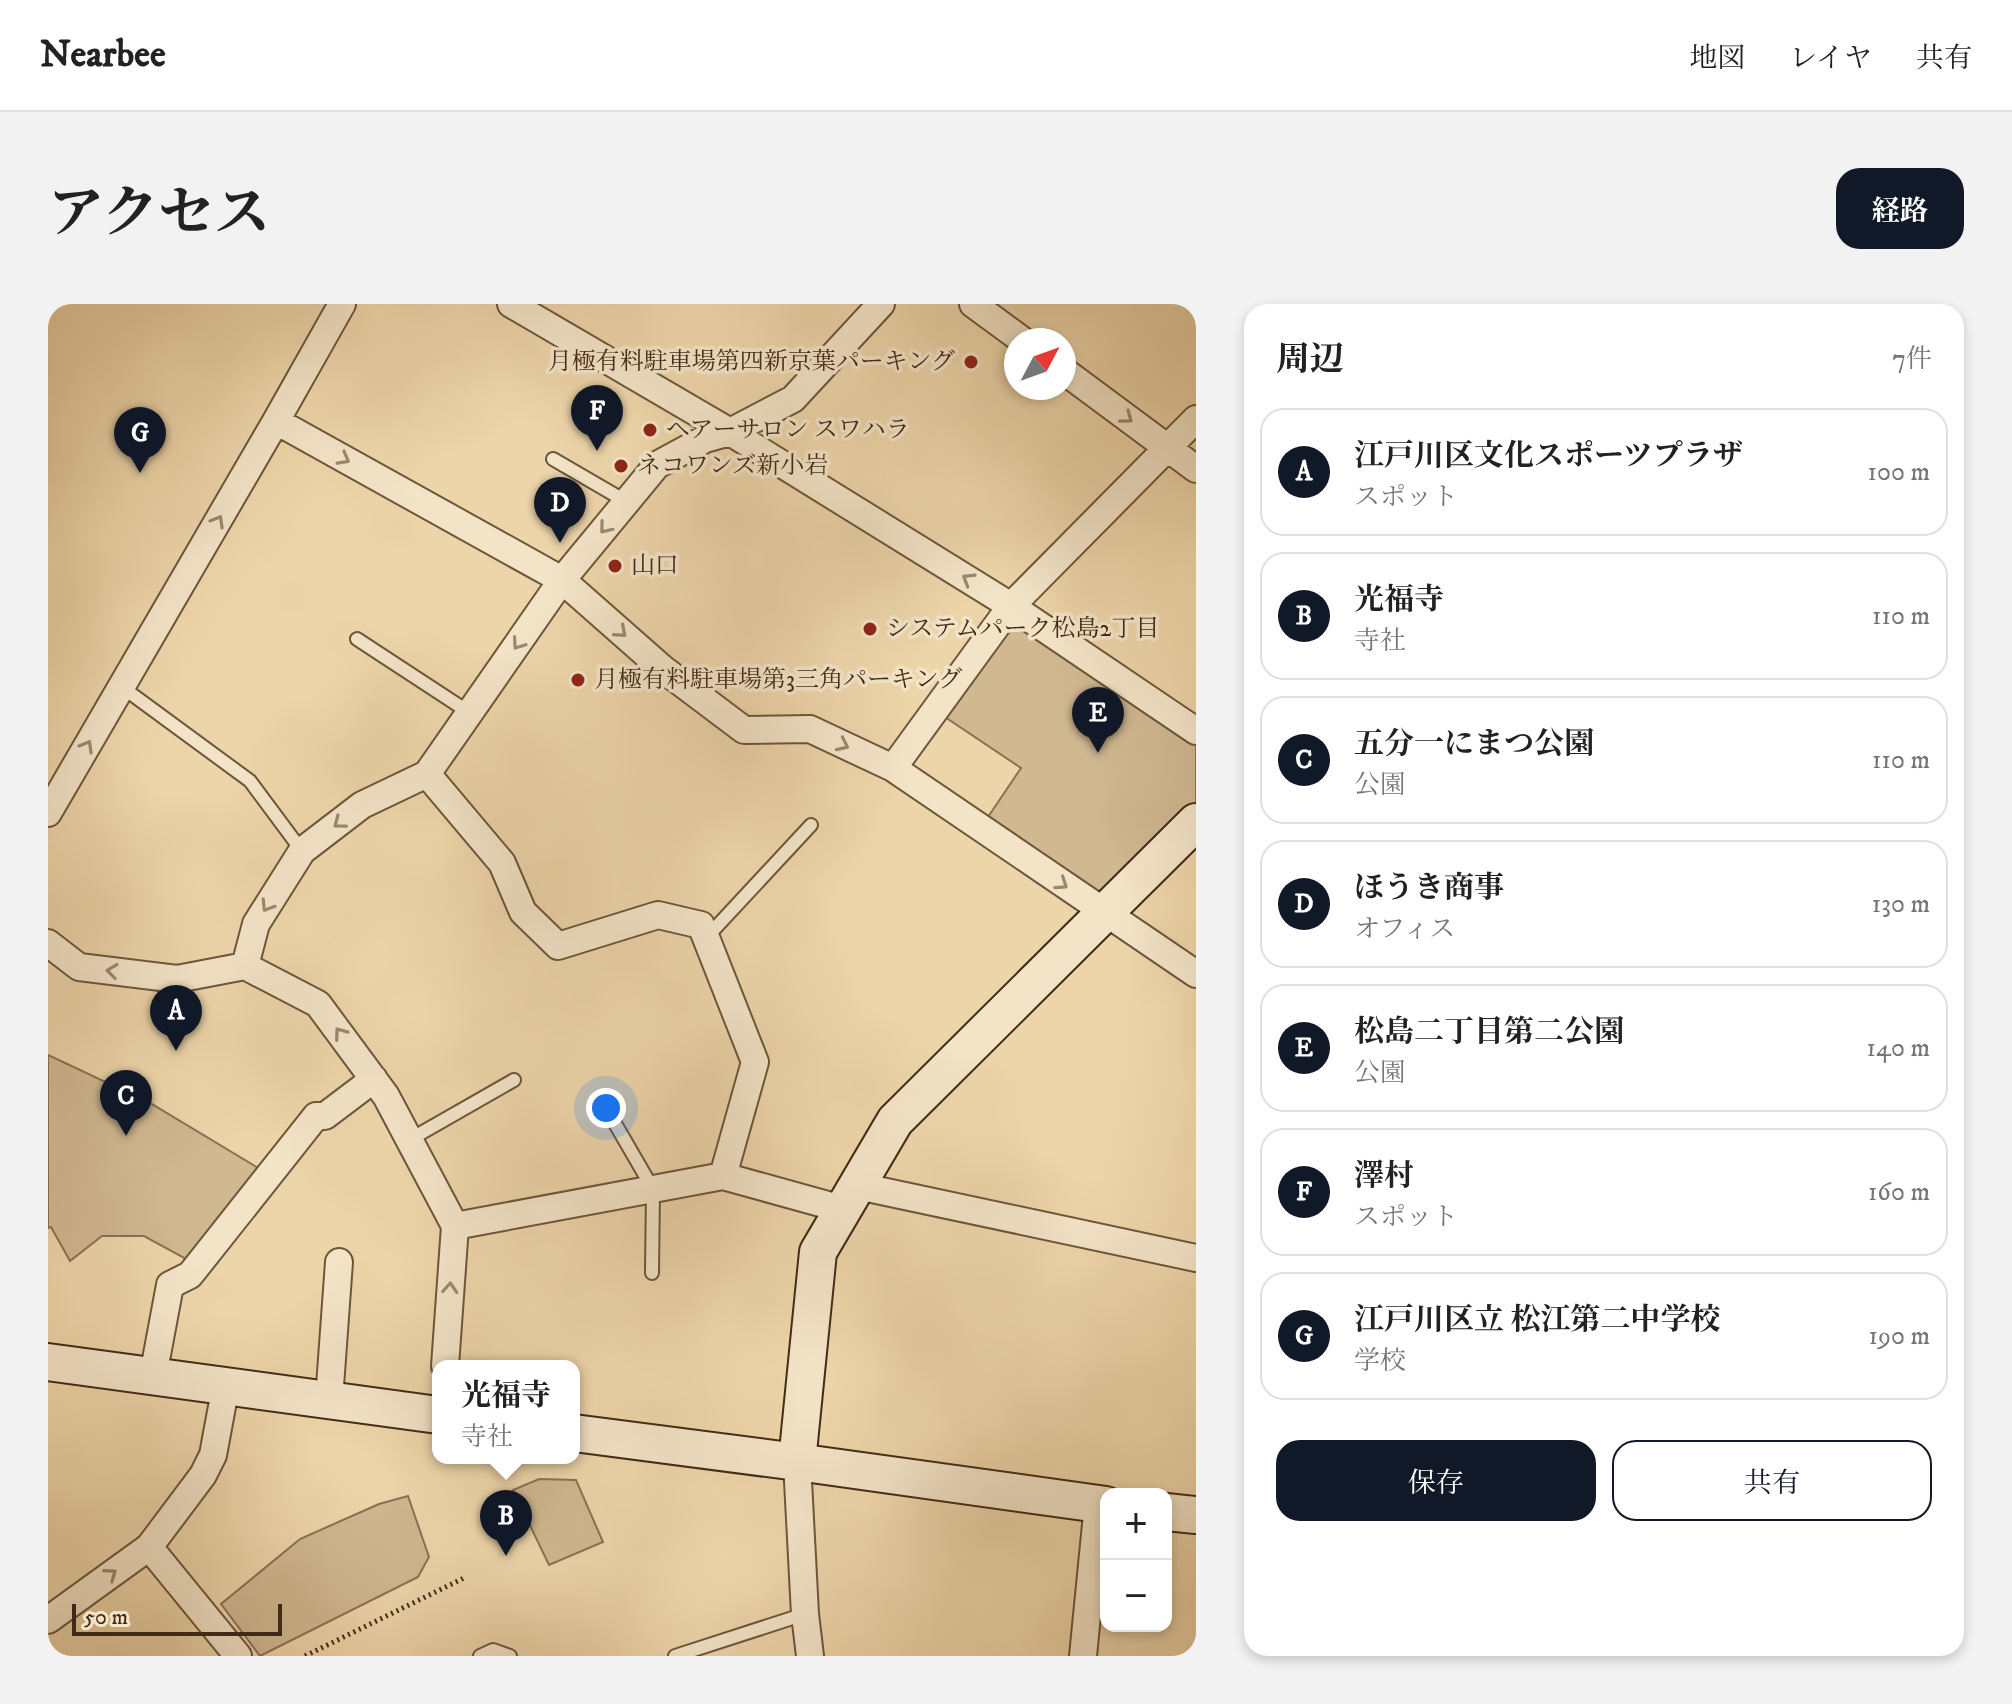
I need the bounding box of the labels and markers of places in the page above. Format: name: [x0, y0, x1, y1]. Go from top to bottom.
place label: 月極有料駐車場第四新京葉パーキング: [548, 347, 955, 377]
marker: 月極有料駐車場第四新京葉パーキング: [962, 353, 980, 371]
pin: F: [571, 385, 623, 451]
pin: G: [114, 407, 166, 473]
place label: ヘアーサロン スワハラ: [666, 415, 910, 445]
marker: ヘアーサロン スワハラ: [641, 421, 659, 439]
place label: ネコワンズ新小岩: [637, 451, 828, 481]
marker: ネコワンズ新小岩: [612, 457, 630, 475]
pin: D: [534, 477, 586, 543]
place label: 山口: [631, 551, 679, 581]
marker: 山口: [606, 557, 624, 575]
place label: システムパーク松島2丁目: [886, 614, 1159, 644]
marker: システムパーク松島2丁目: [861, 620, 879, 638]
place label: 月極有料駐車場第3三角パーキング: [594, 665, 962, 695]
marker: 月極有料駐車場第3三角パーキング: [569, 671, 587, 689]
pin: E: [1072, 687, 1124, 753]
pin: A: [150, 985, 202, 1051]
pin: C: [100, 1070, 152, 1136]
pin: B: [480, 1490, 532, 1556]

